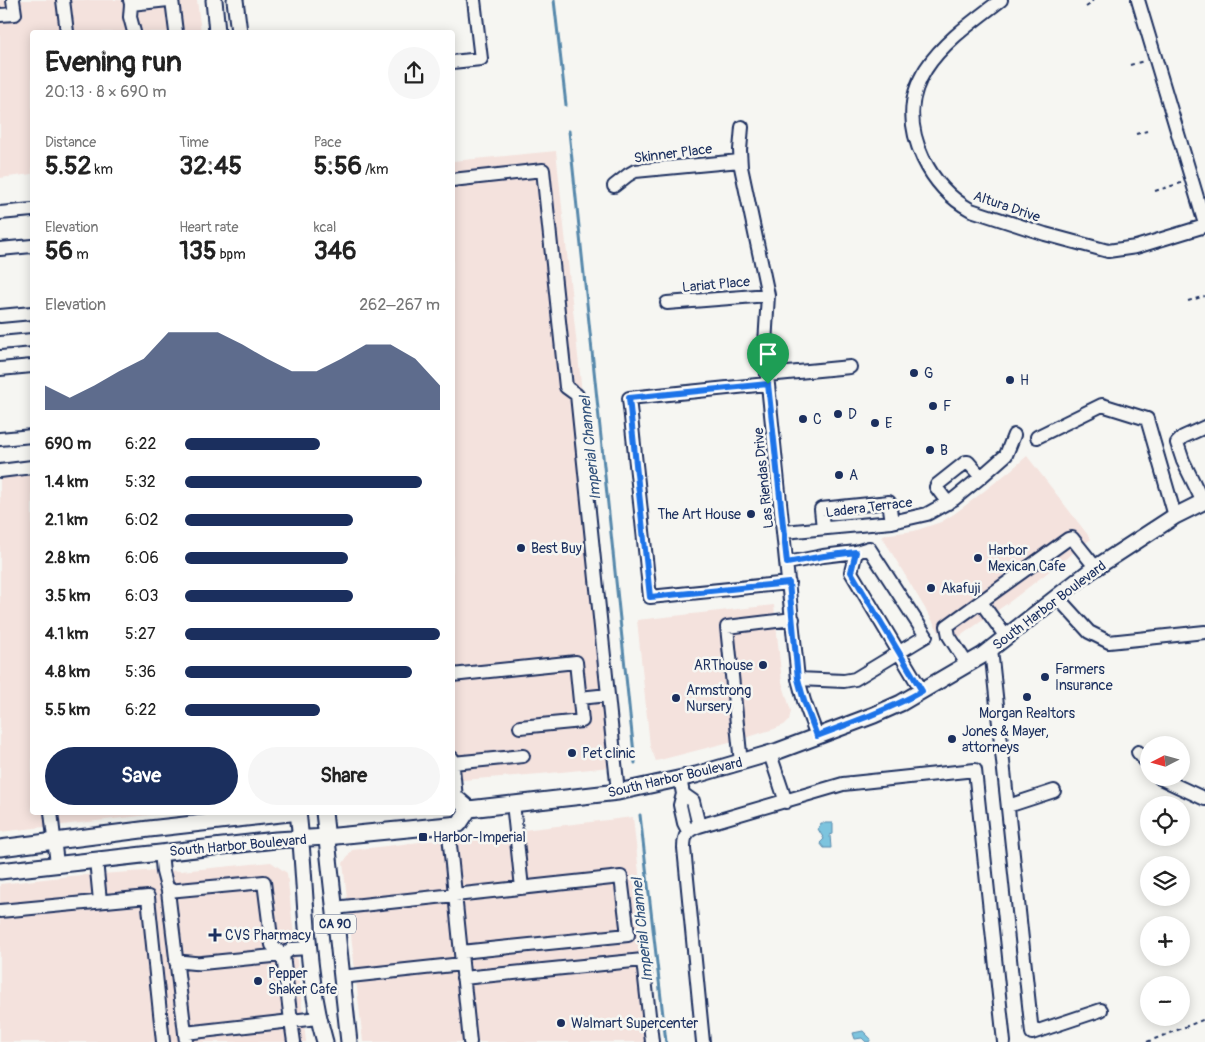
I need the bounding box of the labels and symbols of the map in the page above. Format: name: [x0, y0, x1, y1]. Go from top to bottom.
street label: Skinner Place: [633, 140, 713, 167]
street label: Altura Drive: [971, 187, 1043, 226]
street label: Lariat Place: [681, 273, 751, 296]
pin: [747, 333, 789, 384]
place label: G: [924, 365, 933, 382]
marker: G: [908, 367, 920, 379]
place label: H: [1020, 372, 1029, 389]
marker: H: [1004, 374, 1016, 386]
water label: Imperial Channel: [575, 394, 605, 501]
place label: F: [943, 398, 951, 415]
marker: F: [927, 400, 939, 412]
place label: D: [848, 406, 857, 423]
marker: D: [832, 408, 844, 420]
place label: C: [813, 411, 822, 428]
marker: C: [797, 413, 809, 425]
place label: E: [885, 415, 892, 432]
marker: E: [869, 417, 881, 429]
street label: Las Riendas Drive: [750, 427, 777, 529]
place label: B: [940, 442, 948, 459]
marker: B: [924, 444, 936, 456]
place label: A: [849, 467, 858, 484]
marker: A: [833, 469, 845, 481]
street label: Ladera Terrace: [825, 494, 913, 521]
place label: The Art House: [657, 506, 741, 523]
marker: The Art House: [745, 508, 757, 520]
place label: Best Buy: [531, 540, 582, 557]
marker: Best Buy: [515, 542, 527, 554]
place label: Harbor Mexican Cafe: [988, 542, 1066, 575]
marker: Harbor Mexican Cafe: [972, 552, 984, 564]
street label: South Harbor Boulevard: [989, 557, 1110, 654]
place label: Akafuji: [941, 580, 981, 597]
marker: Akafuji: [925, 582, 937, 594]
place label: ARThouse: [694, 657, 753, 674]
marker: ARThouse: [757, 659, 769, 671]
place label: Farmers Insurance: [1055, 661, 1113, 694]
marker: Farmers Insurance: [1039, 671, 1051, 683]
place label: Armstrong Nursery: [686, 682, 751, 715]
marker: Morgan Realtors: [1021, 691, 1033, 703]
marker: Armstrong Nursery: [670, 692, 682, 704]
place label: Morgan Realtors: [979, 705, 1076, 722]
place label: Jones & Mayer, attorneys: [962, 723, 1049, 756]
marker: Jones & Mayer, attorneys: [946, 733, 958, 745]
north arrow: [1140, 736, 1190, 786]
place label: Pet clinic: [582, 745, 636, 762]
marker: Pet clinic: [566, 747, 578, 759]
street label: South Harbor Boulevard: [606, 754, 744, 801]
place label: Harbor-Imperial: [433, 829, 526, 846]
street label: South Harbor Boulevard: [169, 831, 308, 860]
marker: Harbor-Imperial: [417, 831, 429, 843]
water label: Imperial Channel: [627, 876, 657, 983]
road number: CA 90: [314, 914, 356, 934]
place label: CVS Pharmacy: [225, 927, 311, 944]
marker: CVS Pharmacy: [209, 929, 221, 941]
place label: Pepper Shaker Cafe: [268, 965, 337, 998]
marker: Pepper Shaker Cafe: [252, 975, 264, 987]
place label: Walmart Supercenter: [571, 1015, 698, 1032]
marker: Walmart Supercenter: [555, 1017, 567, 1029]

